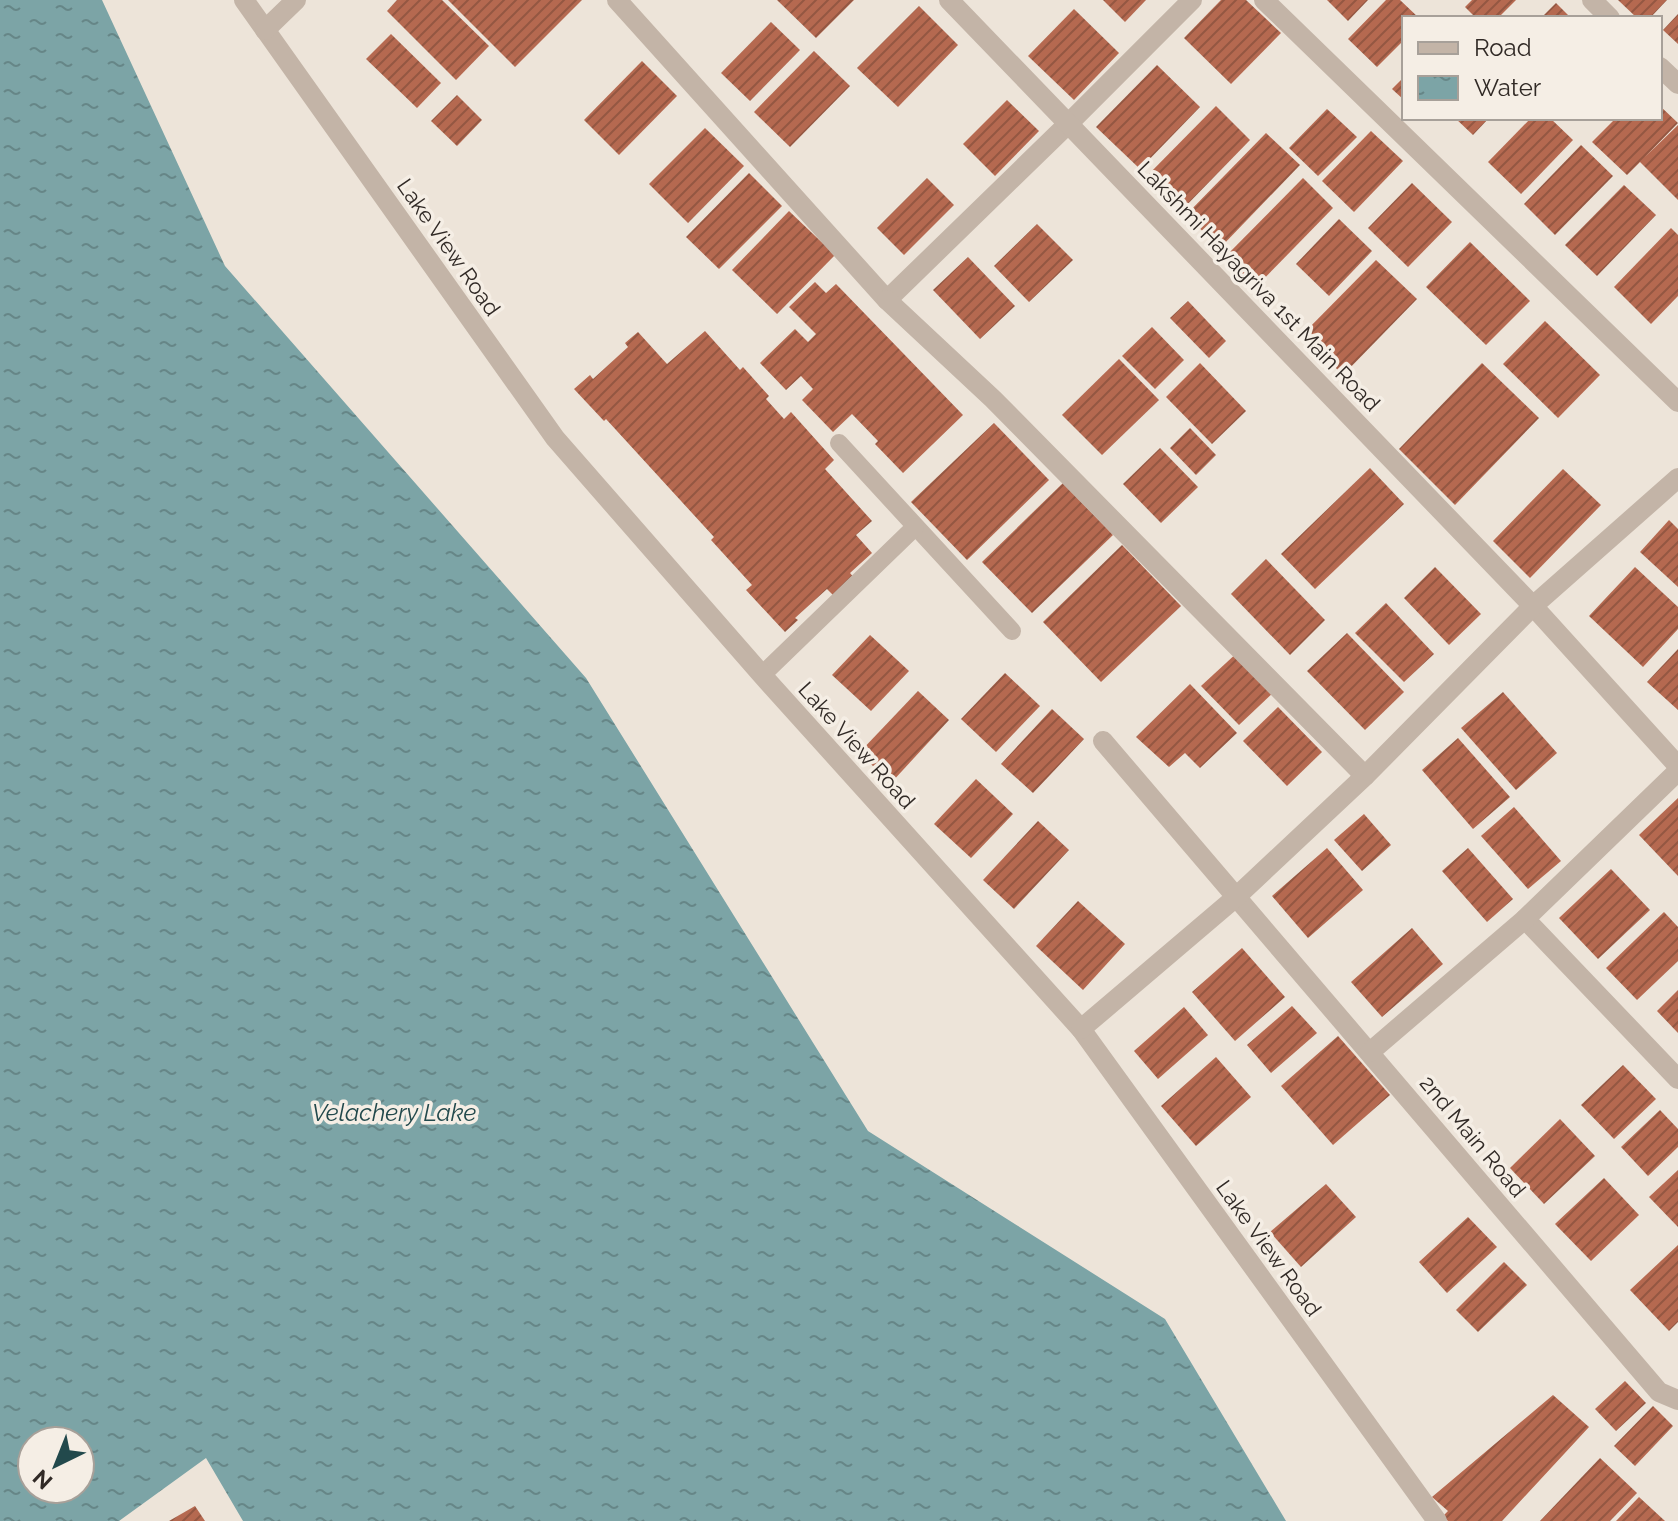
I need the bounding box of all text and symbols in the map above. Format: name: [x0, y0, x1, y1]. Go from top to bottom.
legend: [1402, 16, 1662, 120]
text: Road: [1474, 33, 1532, 62]
text: Water: [1474, 73, 1542, 102]
street label: Lakshmi Hayagriva 1st Main Road: [1132, 156, 1386, 416]
street label: Lake View Road: [392, 173, 506, 321]
street label: Lake View Road: [793, 676, 921, 814]
street label: 2nd Main Road: [1415, 1070, 1531, 1202]
water label: Velachery Lake: [312, 1098, 476, 1127]
street label: Lake View Road: [1211, 1175, 1327, 1321]
north arrow: [16, 1425, 96, 1505]
text: N: [27, 1464, 57, 1495]

